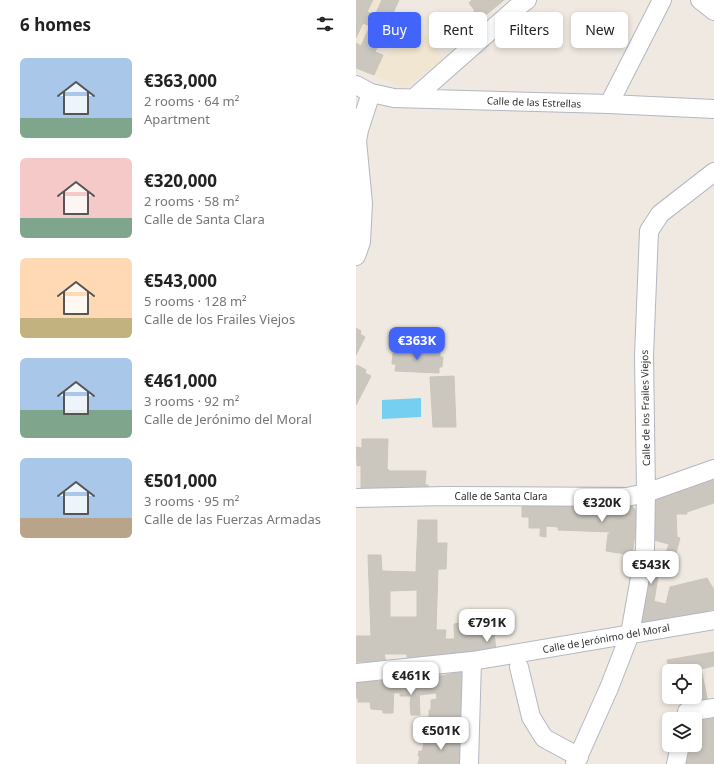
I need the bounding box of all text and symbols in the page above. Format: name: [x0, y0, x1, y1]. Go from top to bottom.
chip: Buy: [368, 12, 421, 48]
chip: Rent: [429, 12, 487, 48]
chip: Filters: [495, 12, 563, 48]
chip: New: [571, 12, 628, 48]
text: 6 homes: [20, 13, 91, 36]
icon: filters: [314, 13, 336, 35]
text: €363,000: [144, 69, 217, 92]
icon: home: [52, 74, 100, 122]
text: 2 rooms · 64 m²: [144, 92, 239, 110]
street label: Calle de las Estrellas: [487, 93, 582, 111]
text: Apartment: [144, 110, 210, 128]
text: €320,000: [144, 169, 217, 192]
icon: home: [52, 174, 100, 222]
text: 2 rooms · 58 m²: [144, 192, 239, 210]
text: Calle de Santa Clara: [144, 210, 265, 228]
text: €543,000: [144, 269, 217, 292]
icon: home: [52, 274, 100, 322]
text: 5 rooms · 128 m²: [144, 292, 247, 310]
text: Calle de los Frailes Viejos: [144, 310, 295, 328]
pin: €363K: [389, 327, 445, 361]
text: €363K: [398, 331, 436, 349]
street label: Calle de los Frailes Viejos: [637, 350, 653, 466]
text: €461,000: [144, 369, 217, 392]
icon: home: [52, 374, 100, 422]
text: 3 rooms · 92 m²: [144, 392, 239, 410]
text: Calle de Jerónimo del Moral: [144, 410, 312, 428]
text: €501,000: [144, 469, 217, 492]
icon: home: [52, 474, 100, 522]
street label: Calle de Santa Clara: [455, 489, 547, 503]
pin: €320K: [574, 489, 630, 523]
text: 3 rooms · 95 m²: [144, 492, 239, 510]
text: €320K: [583, 493, 621, 511]
text: Calle de las Fuerzas Armadas: [144, 510, 321, 528]
pin: €543K: [623, 551, 679, 585]
text: €543K: [632, 555, 670, 573]
pin: €791K: [459, 609, 515, 643]
text: €791K: [468, 613, 506, 631]
street label: Calle de Jerónimo del Moral: [541, 620, 671, 656]
pin: €461K: [383, 662, 439, 696]
map controls: [662, 664, 702, 752]
button: locate: [662, 664, 702, 704]
text: €461K: [392, 666, 430, 684]
button: layers: [662, 712, 702, 752]
pin: €501K: [413, 717, 469, 751]
text: €501K: [422, 721, 460, 739]

